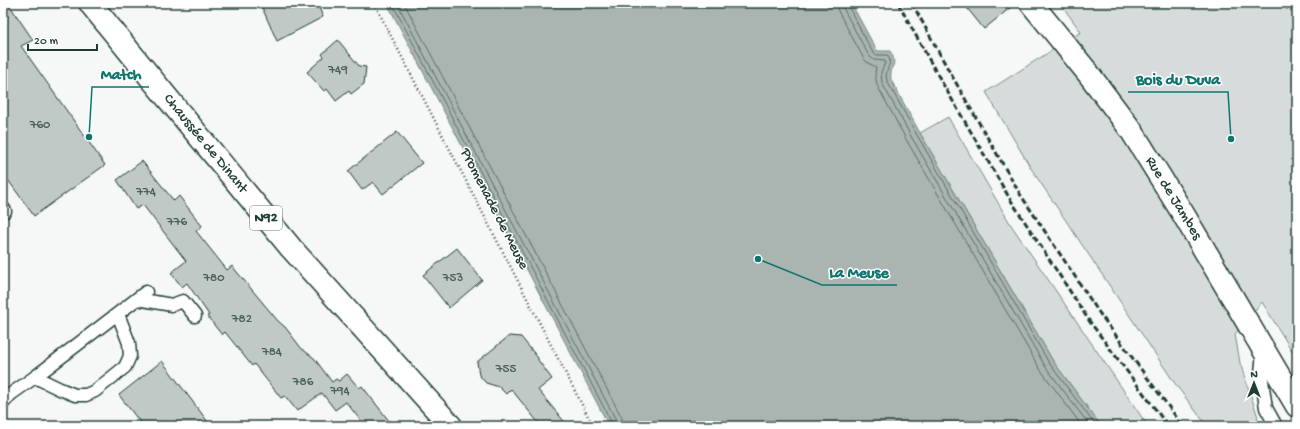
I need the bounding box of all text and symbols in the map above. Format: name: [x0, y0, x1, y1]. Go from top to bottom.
scale bar: [28, 26, 97, 52]
text: 20 m: [34, 35, 59, 49]
callout: Match: [92, 59, 149, 87]
house number: 749: [327, 63, 348, 78]
callout: Bois du Duva: [1128, 64, 1228, 92]
text: Match: [101, 67, 142, 86]
text: Bois du Duva: [1135, 72, 1221, 91]
street label: Chaussée de Dinant: [159, 90, 253, 199]
house number: 760: [29, 118, 51, 133]
street label: Promenade de Meuse: [455, 144, 533, 273]
street label: Rue de Jambes: [1141, 153, 1206, 244]
house number: 774: [135, 185, 156, 200]
road number: N92: [250, 206, 282, 230]
house number: 776: [166, 215, 187, 230]
callout: La Meuse: [822, 257, 897, 285]
text: La Meuse: [829, 265, 890, 284]
house number: 780: [202, 271, 225, 286]
house number: 753: [442, 271, 463, 286]
house number: 782: [231, 312, 253, 327]
house number: 784: [261, 345, 282, 360]
house number: 755: [495, 362, 516, 377]
north arrow: [1234, 363, 1274, 403]
text: N: [1250, 369, 1258, 381]
house number: 786: [292, 375, 314, 390]
house number: 794: [329, 384, 350, 399]

